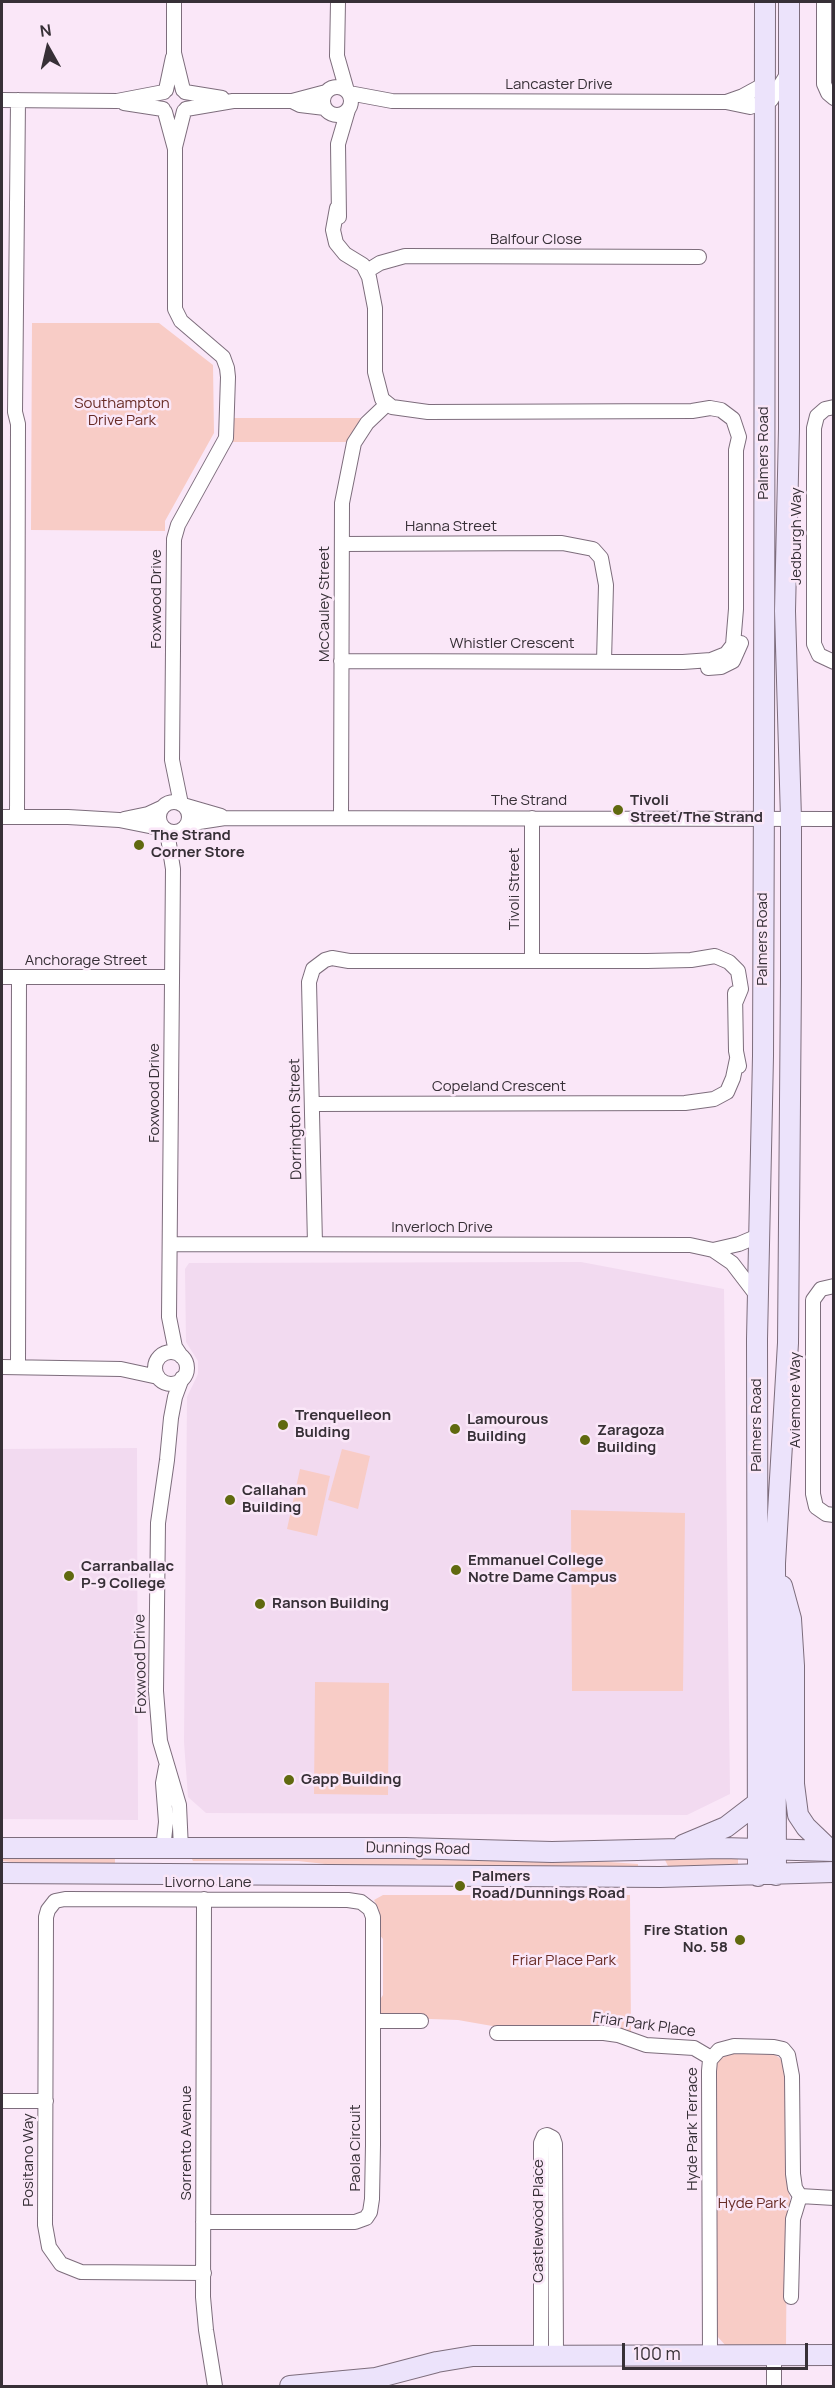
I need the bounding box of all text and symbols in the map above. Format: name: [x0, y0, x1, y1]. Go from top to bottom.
north arrow: [18, 18, 78, 78]
text: N: [38, 18, 53, 42]
street label: Lancaster Drive: [505, 76, 613, 94]
street label: Balfour Close: [490, 231, 582, 249]
park label: Southampton Drive Park: [74, 395, 170, 430]
street label: Palmers Road: [755, 406, 773, 500]
street label: Jedburgh Way: [788, 487, 806, 585]
street label: Hanna Street: [405, 518, 497, 536]
street label: McCauley Street: [316, 546, 334, 662]
street label: Foxwood Drive: [148, 549, 166, 649]
street label: Whistler Crescent: [449, 635, 575, 653]
street label: The Strand: [491, 792, 567, 810]
place label: Tivoli Street/The Strand: [630, 792, 763, 827]
marker: Tivoli Street/The Strand: [611, 803, 625, 817]
place label: The Strand Corner Store: [151, 827, 245, 862]
marker: The Strand Corner Store: [132, 838, 146, 852]
street label: Tivoli Street: [506, 848, 524, 930]
street label: Palmers Road: [754, 892, 772, 986]
street label: Anchorage Street: [25, 952, 147, 970]
street label: Foxwood Drive: [146, 1043, 164, 1143]
street label: Dorrington Street: [286, 1058, 306, 1180]
street label: Copeland Crescent: [432, 1078, 566, 1096]
street label: Inverloch Drive: [391, 1219, 493, 1237]
street label: Aviemore Way: [787, 1352, 805, 1448]
street label: Palmers Road: [748, 1378, 766, 1472]
place label: Trenquelleon Bulding: [295, 1407, 391, 1442]
place label: Lamourous Building: [467, 1411, 548, 1446]
marker: Trenquelleon Bulding: [276, 1418, 290, 1432]
marker: Lamourous Building: [448, 1422, 462, 1436]
place label: Zaragoza Building: [597, 1422, 664, 1457]
marker: Zaragoza Building: [578, 1433, 592, 1447]
place label: Callahan Building: [242, 1482, 306, 1517]
marker: Callahan Building: [223, 1493, 237, 1507]
place label: Emmanuel College Notre Dame Campus: [468, 1552, 617, 1587]
place label: Carranballac P-9 College: [81, 1558, 174, 1593]
marker: Emmanuel College Notre Dame Campus: [449, 1563, 463, 1577]
marker: Carranballac P-9 College: [62, 1569, 76, 1583]
place label: Ranson Building: [272, 1595, 389, 1613]
marker: Ranson Building: [253, 1597, 267, 1611]
street label: Foxwood Drive: [131, 1614, 151, 1714]
place label: Gapp Building: [301, 1771, 401, 1789]
marker: Gapp Building: [282, 1773, 296, 1787]
street label: Dunnings Road: [366, 1839, 470, 1859]
place label: Palmers Road/Dunnings Road: [472, 1868, 625, 1903]
street label: Livorno Lane: [164, 1874, 252, 1892]
marker: Palmers Road/Dunnings Road: [453, 1879, 467, 1893]
place label: Fire Station No. 58: [644, 1922, 728, 1957]
marker: Fire Station No. 58: [733, 1933, 747, 1947]
park label: Friar Place Park: [512, 1952, 616, 1970]
street label: Friar Park Place: [591, 2009, 697, 2041]
street label: Hyde Park Terrace: [684, 2067, 702, 2191]
street label: Sorrento Avenue: [178, 2085, 196, 2201]
street label: Paola Circuit: [347, 2105, 365, 2191]
street label: Positano Way: [20, 2113, 38, 2207]
street label: Castlewood Place: [530, 2159, 548, 2283]
park label: Hyde Park: [718, 2195, 786, 2213]
scale bar: [625, 2331, 811, 2369]
text: 100 m: [633, 2341, 681, 2365]

